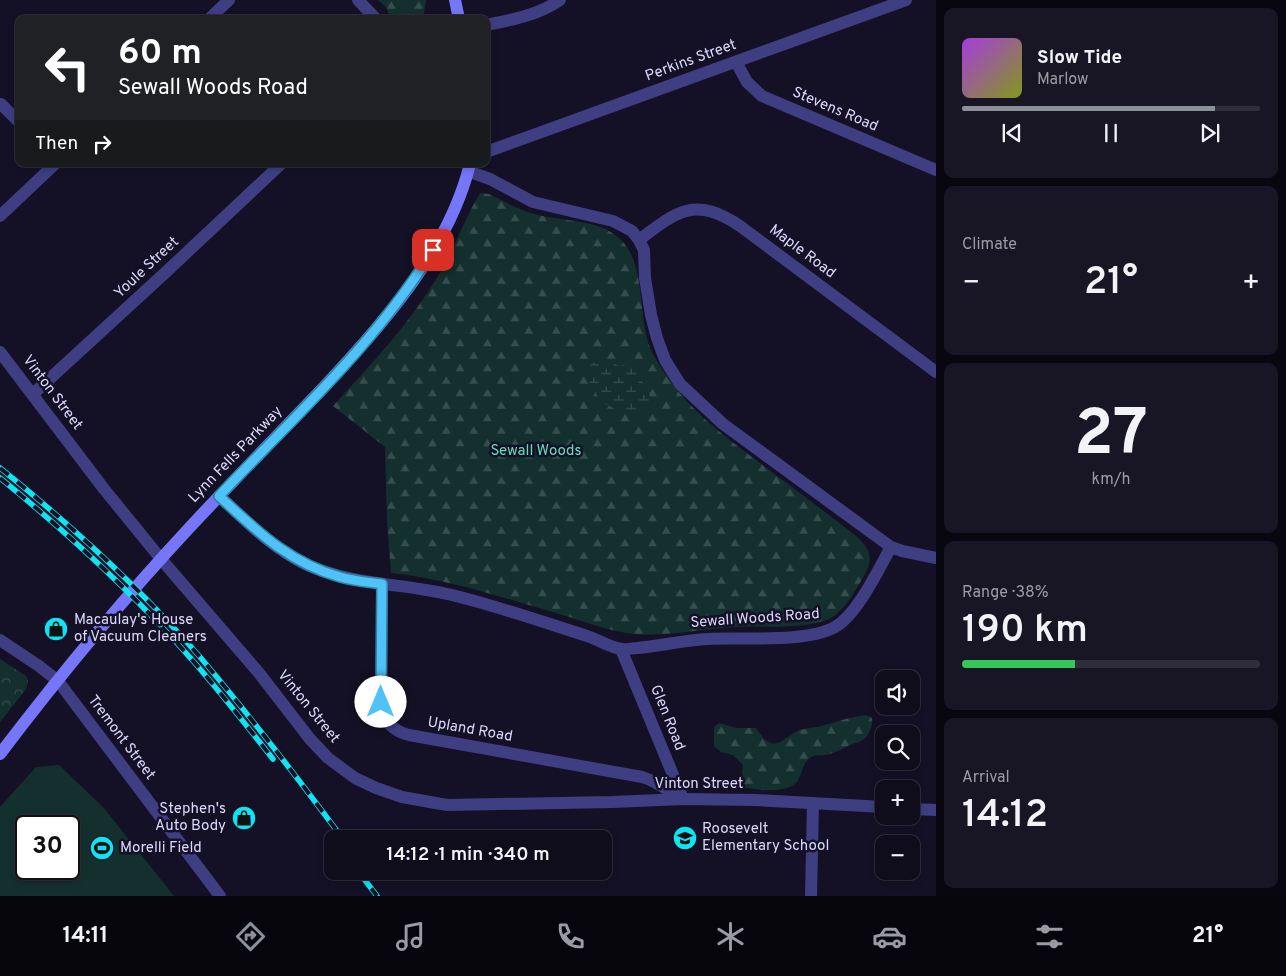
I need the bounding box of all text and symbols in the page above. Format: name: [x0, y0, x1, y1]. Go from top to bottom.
text: 60 m: [118, 32, 202, 76]
icon: left: [35, 35, 100, 100]
street label: Perkins Street: [643, 36, 739, 86]
text: Slow Tide: [1037, 46, 1122, 70]
text: Marlow: [1037, 70, 1089, 90]
text: Sewall Woods Road: [118, 75, 308, 102]
street label: Stevens Road: [789, 83, 881, 137]
icon: previous: [998, 119, 1026, 147]
icon: pause: [1097, 119, 1125, 147]
icon: next: [1196, 119, 1224, 147]
icon: right: [88, 130, 116, 158]
text: Then: [35, 132, 78, 156]
street label: Maple Road: [765, 221, 839, 283]
pin: [412, 229, 454, 271]
street label: Youle Street: [111, 233, 183, 303]
text: Climate: [962, 235, 1017, 255]
icon: arrive: [419, 236, 447, 264]
text: 21°: [1084, 259, 1138, 308]
text: −: [962, 266, 980, 302]
text: +: [1242, 266, 1260, 302]
street label: Vinton Street: [18, 352, 86, 434]
text: 27: [1074, 396, 1148, 478]
street label: Lynn Fells Parkway: [185, 403, 287, 507]
park label: Sewall Woods: [490, 442, 582, 461]
text: km/h: [1092, 470, 1130, 490]
text: Range · 38%: [962, 583, 1049, 603]
street label: Sewall Woods Road: [690, 605, 820, 633]
text: 190 km: [962, 607, 1088, 656]
place label: Macaulay's House of Vacuum Cleaners: [74, 611, 207, 647]
shop icon: Macaulay's House of Vacuum Cleaners: [43, 616, 69, 642]
street label: Vinton Street: [273, 666, 343, 748]
map controls: [875, 670, 920, 880]
button: sound: [875, 670, 920, 715]
position arrow: [354, 675, 406, 727]
street label: Glen Road: [645, 682, 689, 754]
street label: Tremont Street: [83, 692, 159, 784]
street label: Upland Road: [426, 713, 514, 747]
button: search: [875, 725, 920, 770]
text: Arrival: [962, 768, 1010, 788]
street label: Vinton Street: [655, 775, 743, 794]
button: +: [875, 780, 920, 825]
text: 14:12: [962, 792, 1048, 841]
place label: Stephen's Auto Body: [155, 800, 226, 836]
shop icon: Stephen's Auto Body: [231, 805, 257, 831]
speed limit sign: 30: [15, 815, 80, 880]
place label: Roosevelt Elementary School: [702, 820, 829, 856]
school or university icon: Roosevelt Elementary School: [672, 825, 698, 851]
sports icon: Morelli Field: [89, 835, 115, 861]
button: −: [875, 835, 920, 880]
place label: Morelli Field: [120, 839, 202, 858]
text: 14:12 · 1 min · 340 m: [386, 843, 550, 867]
icon: directions: [233, 919, 268, 954]
icon: music: [393, 919, 428, 954]
icon: phone: [553, 919, 588, 954]
icon: climate: [713, 919, 748, 954]
icon: car: [872, 919, 907, 954]
icon: filters: [1032, 919, 1067, 954]
text: 14:11: [62, 923, 108, 950]
text: 21°: [1192, 923, 1224, 950]

